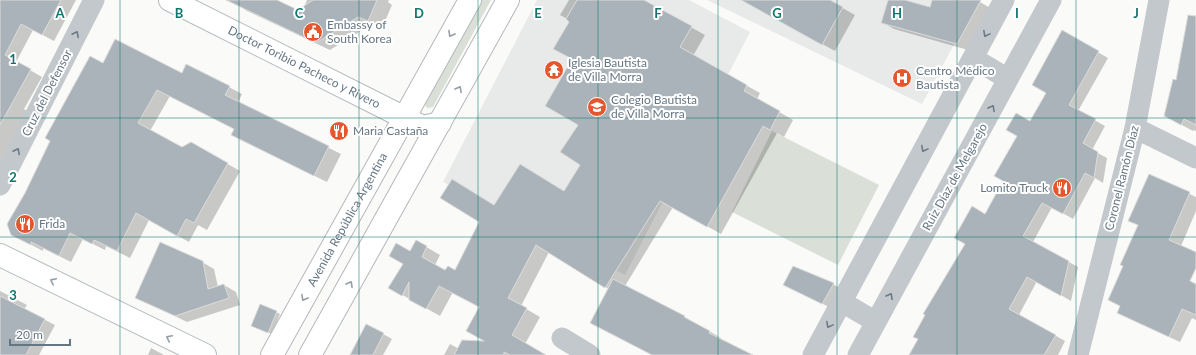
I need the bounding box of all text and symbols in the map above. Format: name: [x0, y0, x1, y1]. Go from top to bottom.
text: A: [54, 5, 65, 21]
text: B: [175, 5, 184, 21]
text: C: [295, 5, 304, 21]
text: D: [414, 5, 424, 21]
text: E: [534, 5, 542, 21]
text: F: [654, 5, 662, 21]
text: G: [772, 5, 782, 21]
text: H: [892, 5, 902, 21]
text: I: [1015, 5, 1019, 21]
text: J: [1133, 5, 1139, 21]
place label: Embassy of South Korea: [327, 17, 392, 46]
public building icon: Embassy of South Korea: [302, 21, 324, 43]
street label: Doctor Toribio Pacheco y Rivero: [226, 22, 383, 111]
one-way arrow: [448, 30, 456, 37]
one-way arrow: [983, 30, 991, 37]
one-way arrow: [71, 31, 79, 39]
street label: Cruz del Defensor: [18, 46, 75, 139]
text: 1: [9, 51, 17, 67]
place label: Iglesia Bautista de Villa Morra: [568, 55, 647, 84]
temple icon: Iglesia Bautista de Villa Morra: [543, 59, 565, 81]
place label: Centro Médico Bautista: [916, 63, 995, 92]
hospital icon: Centro Médico Bautista: [891, 67, 913, 89]
one-way arrow: [454, 86, 461, 93]
place label: Colegio Bautista de Villa Morra: [611, 92, 697, 121]
school or university icon: Colegio Bautista de Villa Morra: [586, 96, 608, 118]
one-way arrow: [988, 105, 995, 112]
restaurant icon: Maria Castaña: [328, 120, 350, 142]
street label: Ruiz Díaz de Melgarejo: [919, 120, 990, 233]
place label: Maria Castaña: [353, 123, 428, 138]
street label: Coronel Ramón Díaz: [1101, 123, 1142, 232]
one-way arrow: [921, 145, 929, 152]
one-way arrow: [13, 147, 20, 155]
street label: Avenida República Argentina: [304, 150, 390, 289]
text: 2: [9, 169, 17, 185]
restaurant icon: Lomito Truck: [1051, 177, 1073, 199]
place label: Lomito Truck: [980, 180, 1049, 195]
restaurant icon: Frida: [14, 213, 36, 235]
place label: Frida: [39, 216, 65, 231]
one-way arrow: [49, 278, 57, 286]
one-way arrow: [345, 281, 352, 289]
text: 3: [9, 287, 17, 303]
one-way arrow: [885, 293, 893, 300]
one-way arrow: [301, 294, 308, 301]
scale bar: [10, 321, 70, 347]
one-way arrow: [827, 321, 834, 328]
text: 20 m: [16, 327, 43, 342]
one-way arrow: [166, 335, 174, 343]

